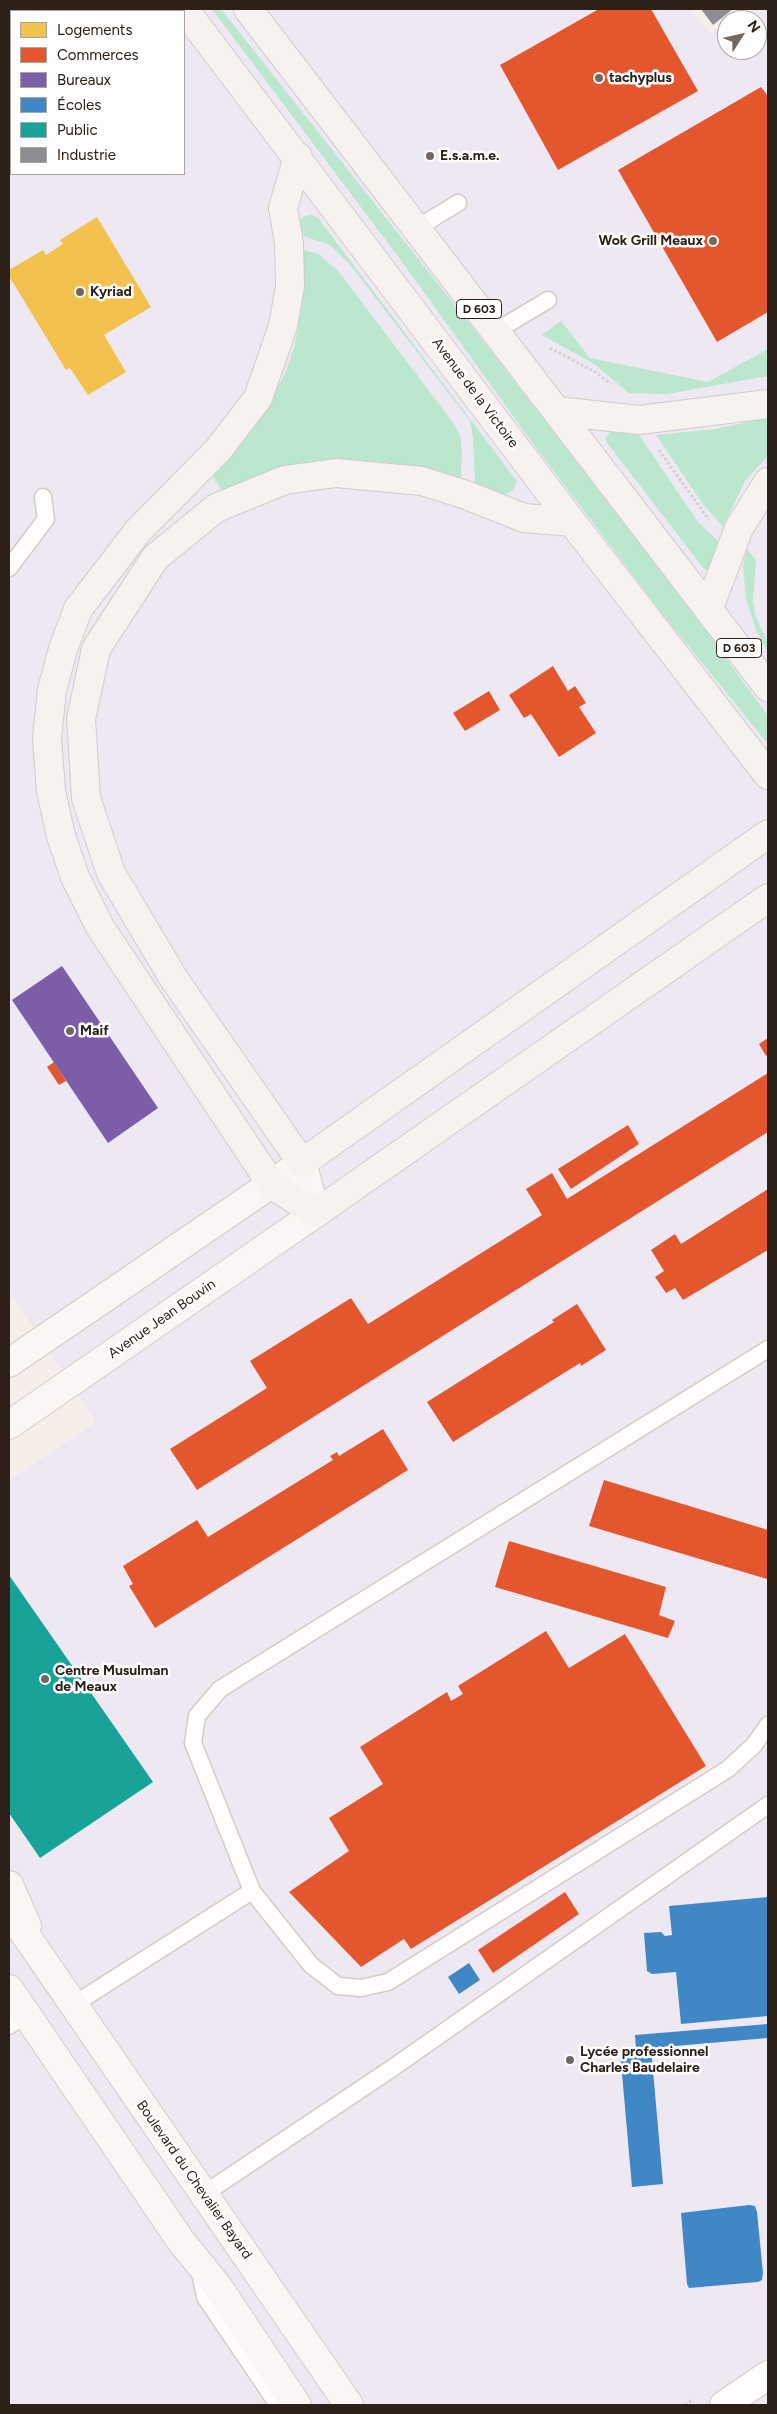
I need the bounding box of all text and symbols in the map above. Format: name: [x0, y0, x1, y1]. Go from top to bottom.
legend: [10, 10, 185, 175]
north arrow: [717, 10, 767, 60]
text: N: [744, 17, 764, 36]
text: Logements: [57, 21, 132, 39]
text: Commerces: [57, 46, 139, 64]
place label: tachyplus: [609, 70, 672, 86]
text: Bureaux: [57, 71, 111, 89]
marker: tachyplus: [593, 72, 605, 84]
text: Écoles: [57, 96, 101, 114]
text: Public: [57, 121, 98, 139]
text: Industrie: [57, 146, 116, 164]
place label: E.s.a.m.e.: [440, 148, 500, 164]
marker: E.s.a.m.e.: [424, 150, 436, 162]
place label: Wok Grill Meaux: [599, 233, 703, 249]
marker: Wok Grill Meaux: [707, 235, 719, 247]
place label: Kyriad: [90, 284, 132, 300]
marker: Kyriad: [74, 286, 86, 298]
road number: D 603: [456, 300, 502, 318]
street label: Avenue de la Victoire: [428, 335, 522, 451]
road number: D 603: [716, 638, 762, 658]
place label: Maif: [80, 1023, 109, 1039]
marker: Maif: [64, 1025, 76, 1037]
street label: Avenue Jean Bouvin: [105, 1276, 219, 1362]
place label: Centre Musulman de Meaux: [55, 1663, 168, 1695]
marker: Centre Musulman de Meaux: [39, 1673, 51, 1685]
place label: Lycée professionnel Charles Baudelaire: [580, 2044, 709, 2076]
marker: Lycée professionnel Charles Baudelaire: [564, 2054, 576, 2066]
street label: Boulevard du Chevalier Bayard: [133, 2097, 255, 2263]

